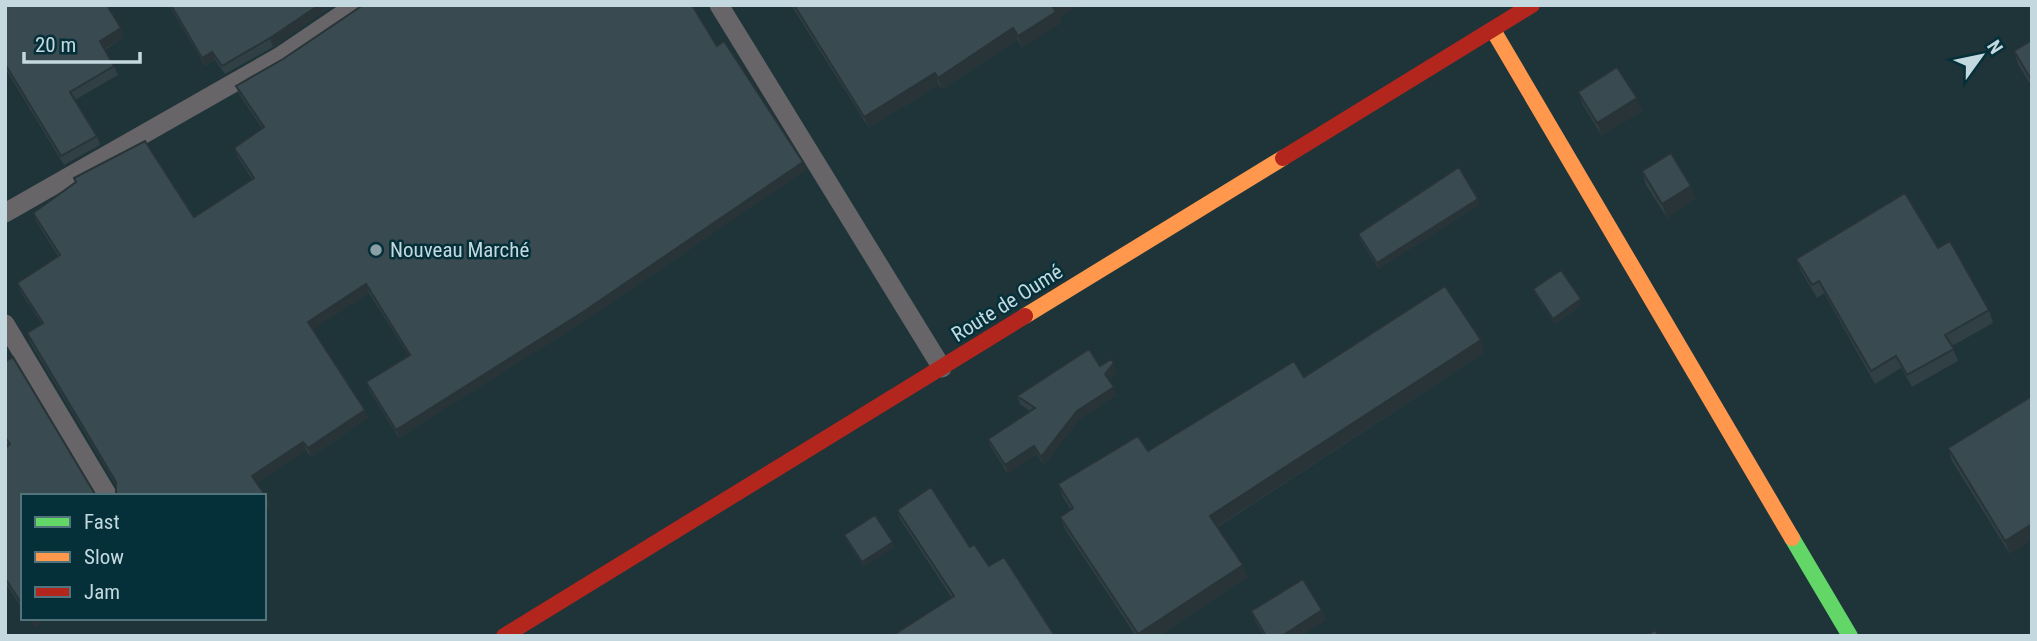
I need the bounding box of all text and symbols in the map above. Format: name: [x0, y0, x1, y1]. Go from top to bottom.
scale bar: [24, 21, 140, 65]
north arrow: [1946, 21, 2016, 91]
text: 20 m: [35, 33, 76, 57]
text: N: [1982, 36, 2008, 58]
place label: Nouveau Marché: [390, 238, 529, 262]
marker: Nouveau Marché: [368, 242, 384, 258]
street label: Route de Oumé: [947, 259, 1067, 347]
legend: [21, 494, 266, 620]
text: Fast: [84, 510, 120, 534]
text: Slow: [84, 545, 124, 569]
text: Jam: [84, 580, 120, 604]

